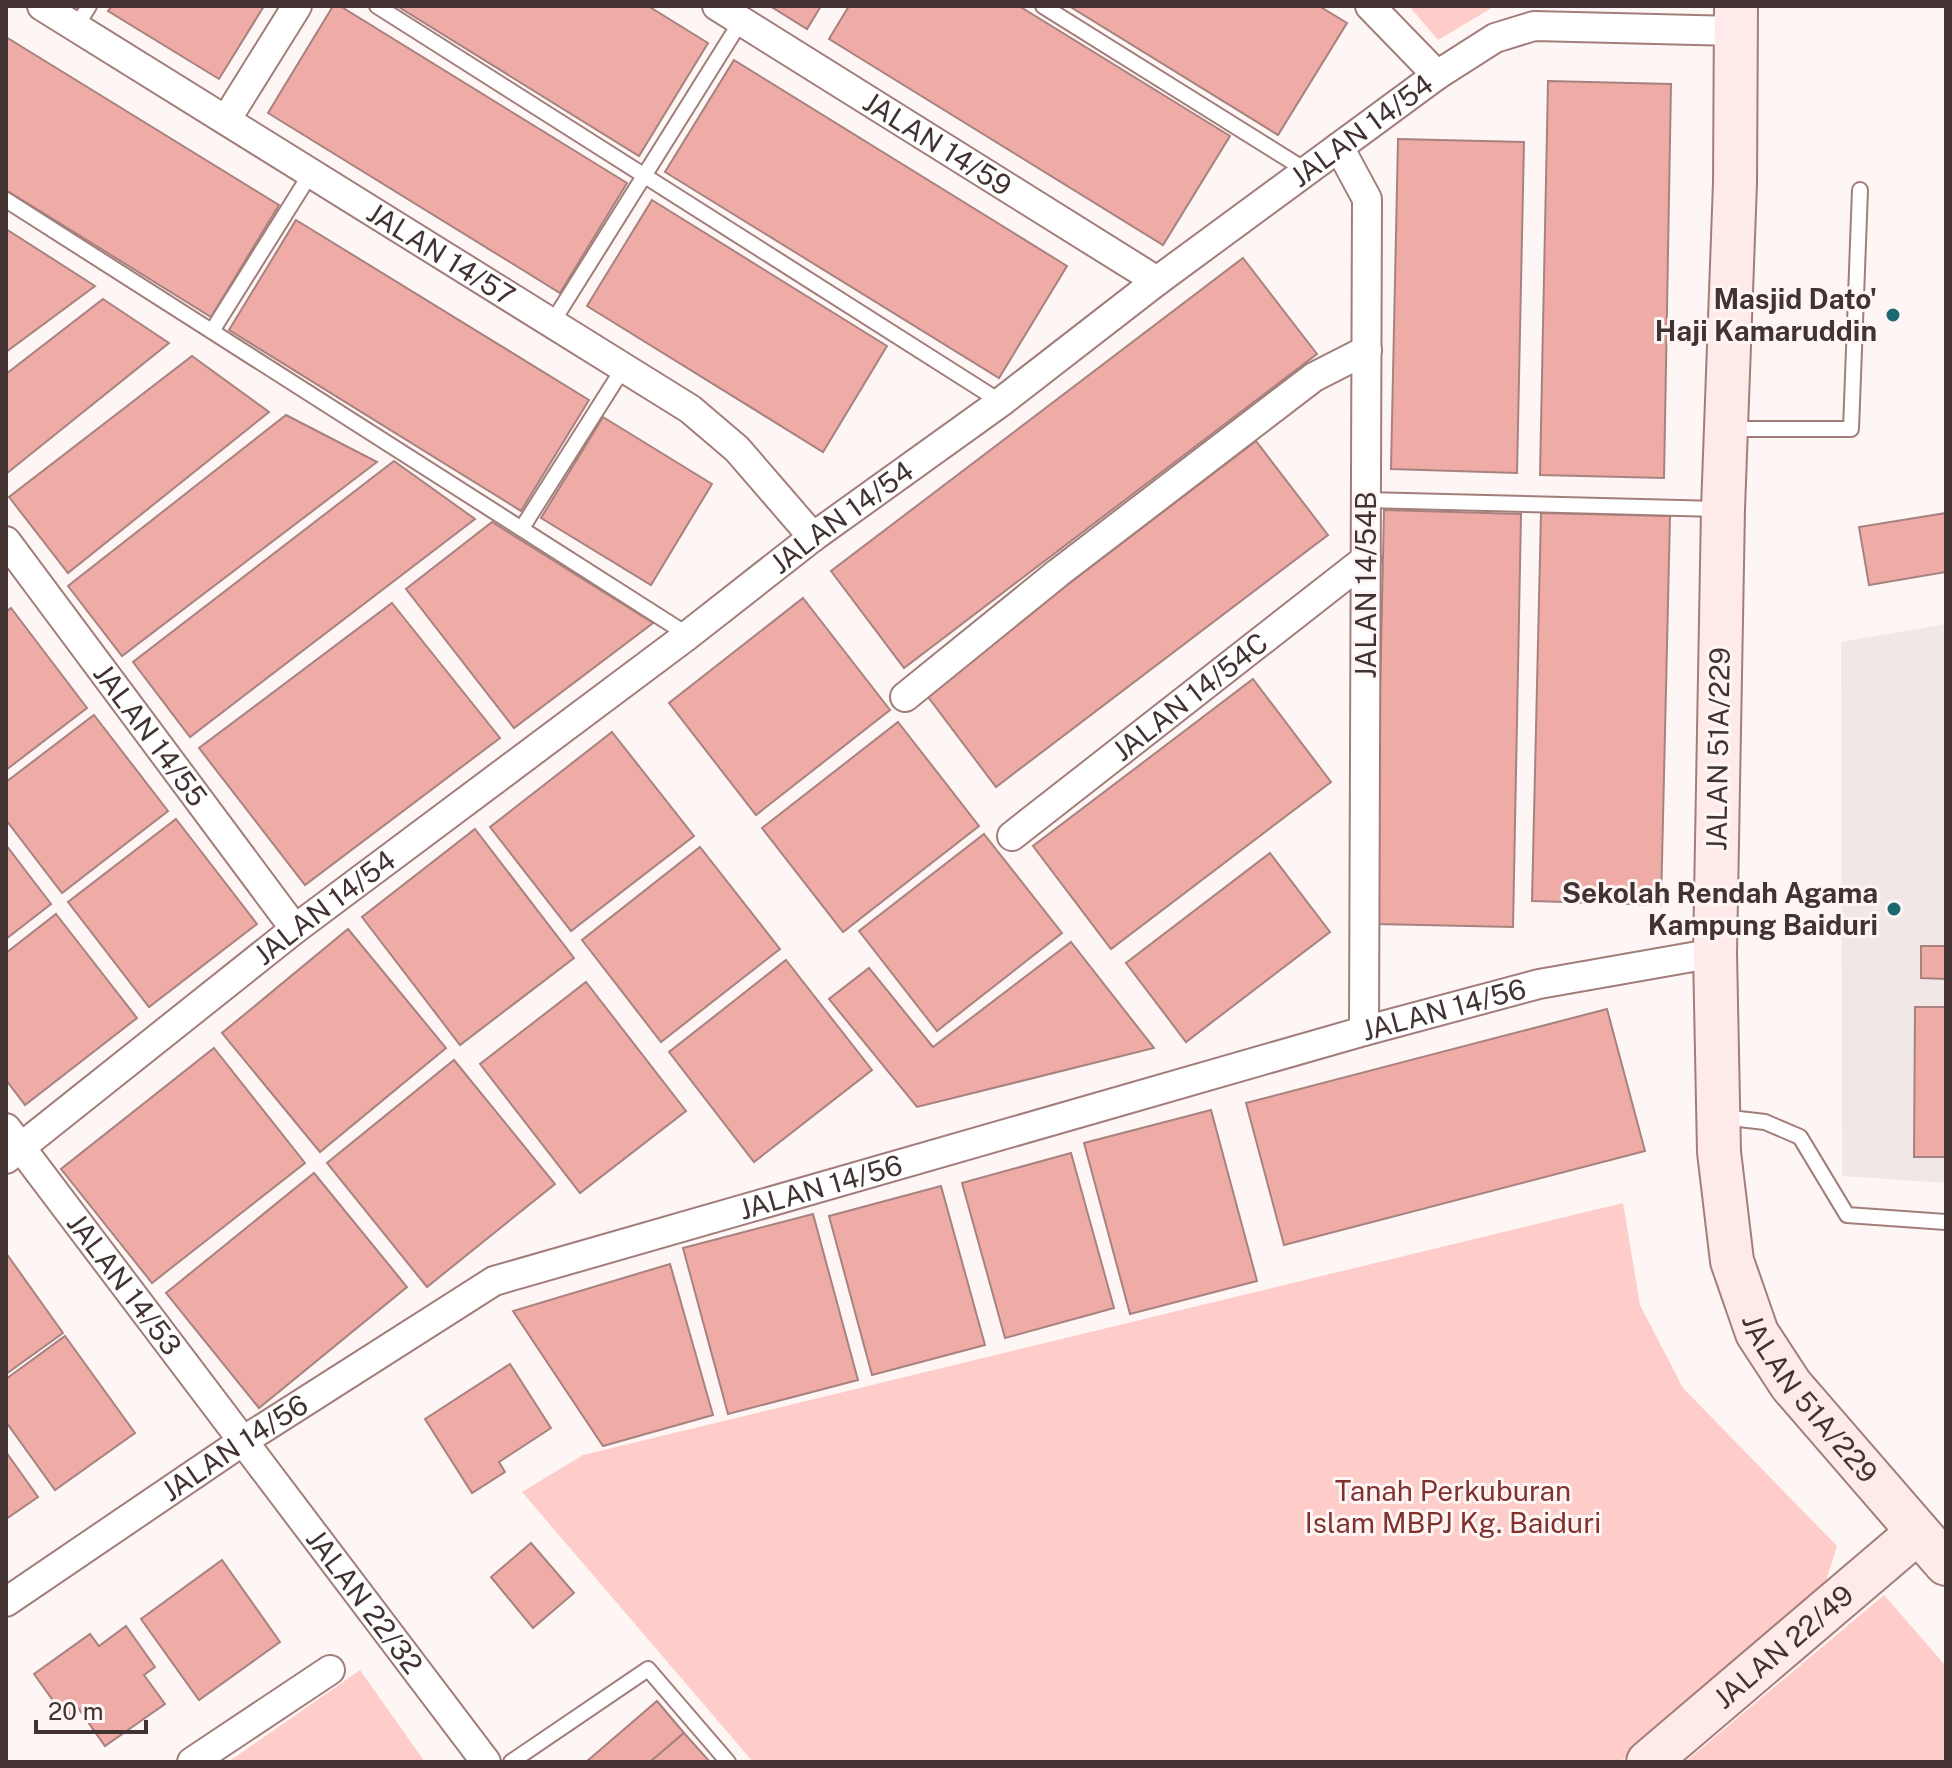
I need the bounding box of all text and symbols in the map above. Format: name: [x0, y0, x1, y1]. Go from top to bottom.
street label: JALAN 14/54: [1284, 67, 1439, 193]
street label: JALAN 14/59: [858, 85, 1018, 202]
street label: JALAN 14/57: [361, 195, 521, 312]
place label: Masjid Dato' Haji Kamaruddin: [1655, 282, 1877, 347]
marker: Masjid Dato' Haji Kamaruddin: [1884, 306, 1902, 324]
street label: JALAN 14/54: [764, 454, 919, 580]
street label: JALAN 14/54B: [1349, 491, 1382, 679]
street label: JALAN 14/54C: [1106, 625, 1274, 767]
street label: JALAN 51A/229: [1699, 647, 1736, 851]
street label: JALAN 14/55: [87, 657, 215, 812]
street label: JALAN 14/54: [247, 843, 401, 971]
place label: Sekolah Rendah Agama Kampung Baiduri: [1562, 876, 1878, 941]
marker: Sekolah Rendah Agama Kampung Baiduri: [1885, 900, 1903, 918]
street label: JALAN 14/56: [1358, 971, 1529, 1047]
street label: JALAN 14/56: [735, 1148, 906, 1226]
street label: JALAN 14/53: [61, 1207, 189, 1361]
street label: JALAN 51A/229: [1736, 1310, 1885, 1489]
street label: JALAN 14/56: [155, 1387, 314, 1507]
park label: Tanah Perkuburan Islam MBPJ Kg. Baiduri: [1305, 1474, 1601, 1539]
street label: JALAN 22/32: [300, 1523, 430, 1680]
street label: JALAN 22/49: [1707, 1578, 1860, 1715]
scale bar: [36, 1684, 146, 1734]
text: 20 m: [48, 1697, 104, 1725]

